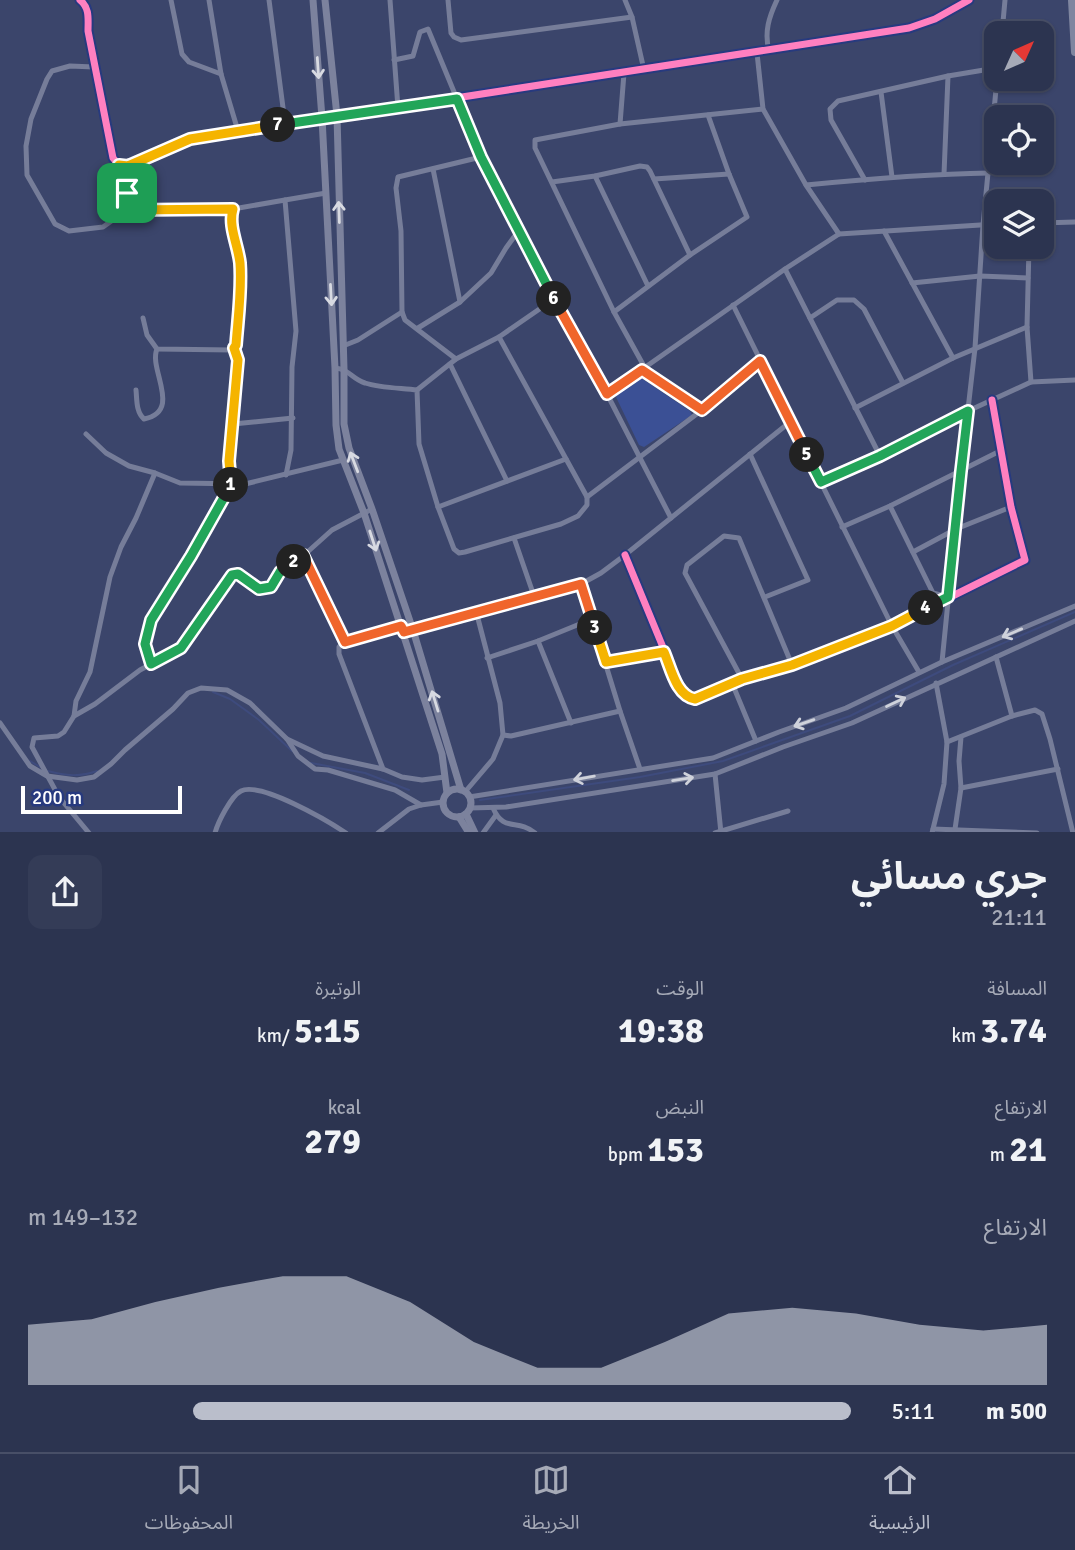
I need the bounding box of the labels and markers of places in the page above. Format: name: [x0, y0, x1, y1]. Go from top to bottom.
pin: 7: [260, 108, 296, 142]
pin: [97, 163, 157, 223]
pin: 6: [536, 282, 572, 316]
pin: 5: [790, 438, 824, 472]
pin: 1: [214, 468, 248, 503]
pin: 2: [276, 544, 312, 580]
pin: 4: [908, 590, 944, 626]
pin: 3: [578, 610, 612, 646]

